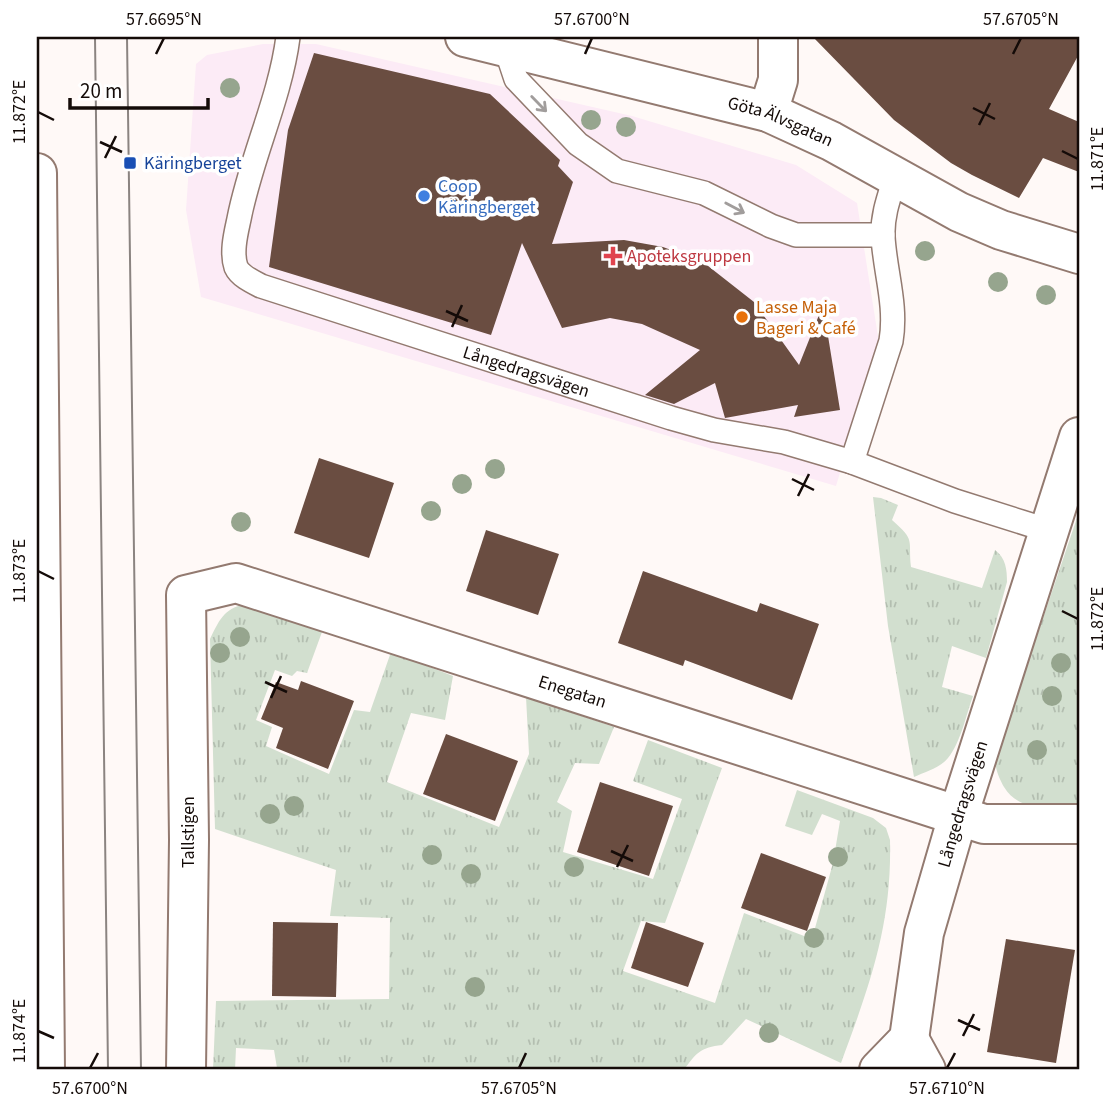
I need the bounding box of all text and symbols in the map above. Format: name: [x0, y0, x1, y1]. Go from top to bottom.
text: 57.6695°N: [126, 7, 202, 32]
text: 57.6700°N: [554, 7, 630, 32]
text: 57.6705°N: [983, 7, 1059, 32]
scale bar: [70, 66, 208, 110]
text: 20 m: [80, 76, 122, 106]
text: 11.872°E: [7, 80, 32, 144]
street label: Göta Älvsgatan: [725, 90, 837, 153]
one-way arrow: [530, 95, 547, 112]
text: 11.871°E: [1085, 127, 1110, 191]
place label: Käringberget: [144, 151, 242, 176]
marker: Käringberget: [122, 155, 138, 171]
place label: Coop Käringberget: [438, 174, 536, 220]
marker: Coop Käringberget: [416, 188, 432, 204]
one-way arrow: [724, 201, 745, 215]
place label: Apoteksgruppen: [627, 244, 751, 269]
marker: Apoteksgruppen: [605, 248, 621, 264]
place label: Lasse Maja Bageri & Café: [756, 295, 856, 341]
marker: Lasse Maja Bageri & Café: [734, 309, 750, 325]
street label: Långedragsvägen: [460, 339, 593, 404]
text: 11.873°E: [7, 539, 32, 603]
text: 11.872°E: [1085, 587, 1110, 651]
street label: Enegatan: [535, 669, 610, 714]
street label: Långedragsvägen: [931, 737, 994, 870]
street label: Tallstigen: [176, 796, 201, 868]
text: 11.874°E: [7, 999, 32, 1063]
text: 57.6700°N: [52, 1076, 128, 1101]
text: 57.6705°N: [481, 1076, 557, 1101]
text: 57.6710°N: [909, 1076, 985, 1101]

